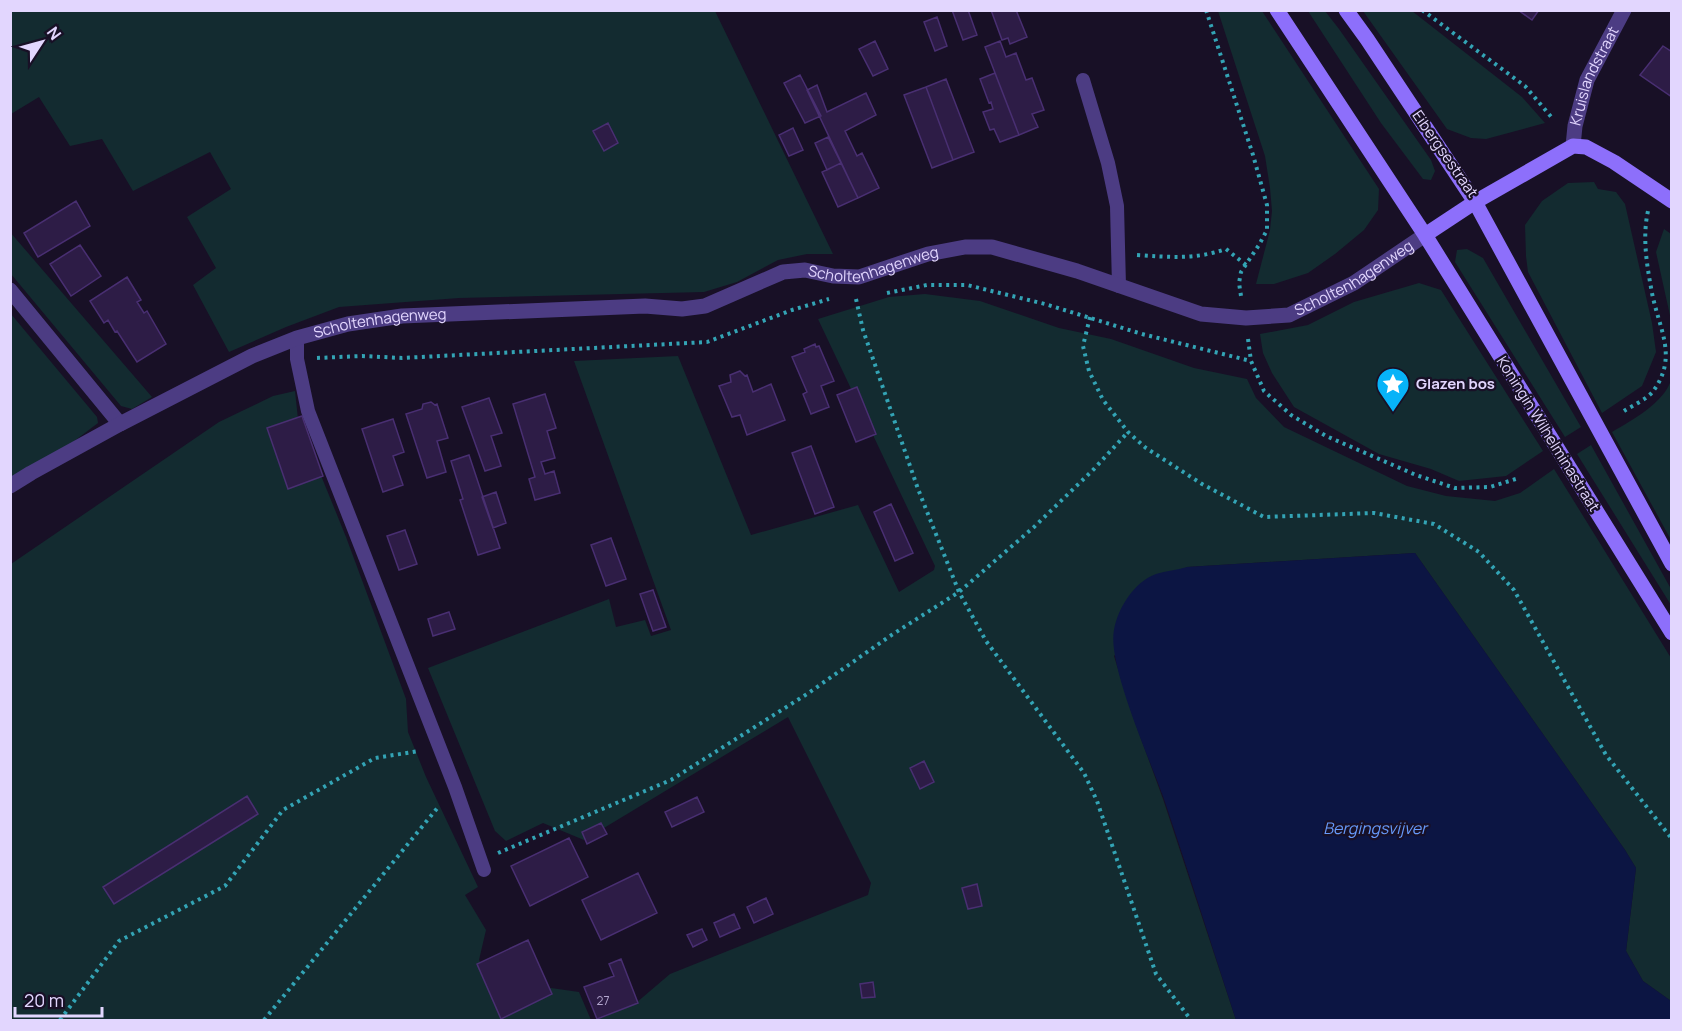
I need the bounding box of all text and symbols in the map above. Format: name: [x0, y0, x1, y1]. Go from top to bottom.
north arrow: [12, 12, 72, 72]
text: N: [42, 22, 66, 44]
street label: Kruislandstraat: [1565, 22, 1624, 128]
street label: Eibergsestraat: [1408, 106, 1483, 202]
street label: Scholtenhagenweg: [1291, 235, 1417, 321]
street label: Scholtenhagenweg: [806, 241, 940, 287]
street label: Scholtenhagenweg: [311, 303, 447, 343]
street label: Koningin Wilhelminastraat: [1492, 352, 1605, 516]
place icon: Glazen bos: [1375, 366, 1411, 413]
place label: Glazen bos: [1416, 373, 1495, 394]
water label: Bergingsvijver: [1323, 817, 1429, 839]
scale bar: [15, 980, 102, 1018]
text: 20 m: [24, 988, 64, 1012]
house number: 27: [597, 992, 609, 1009]

